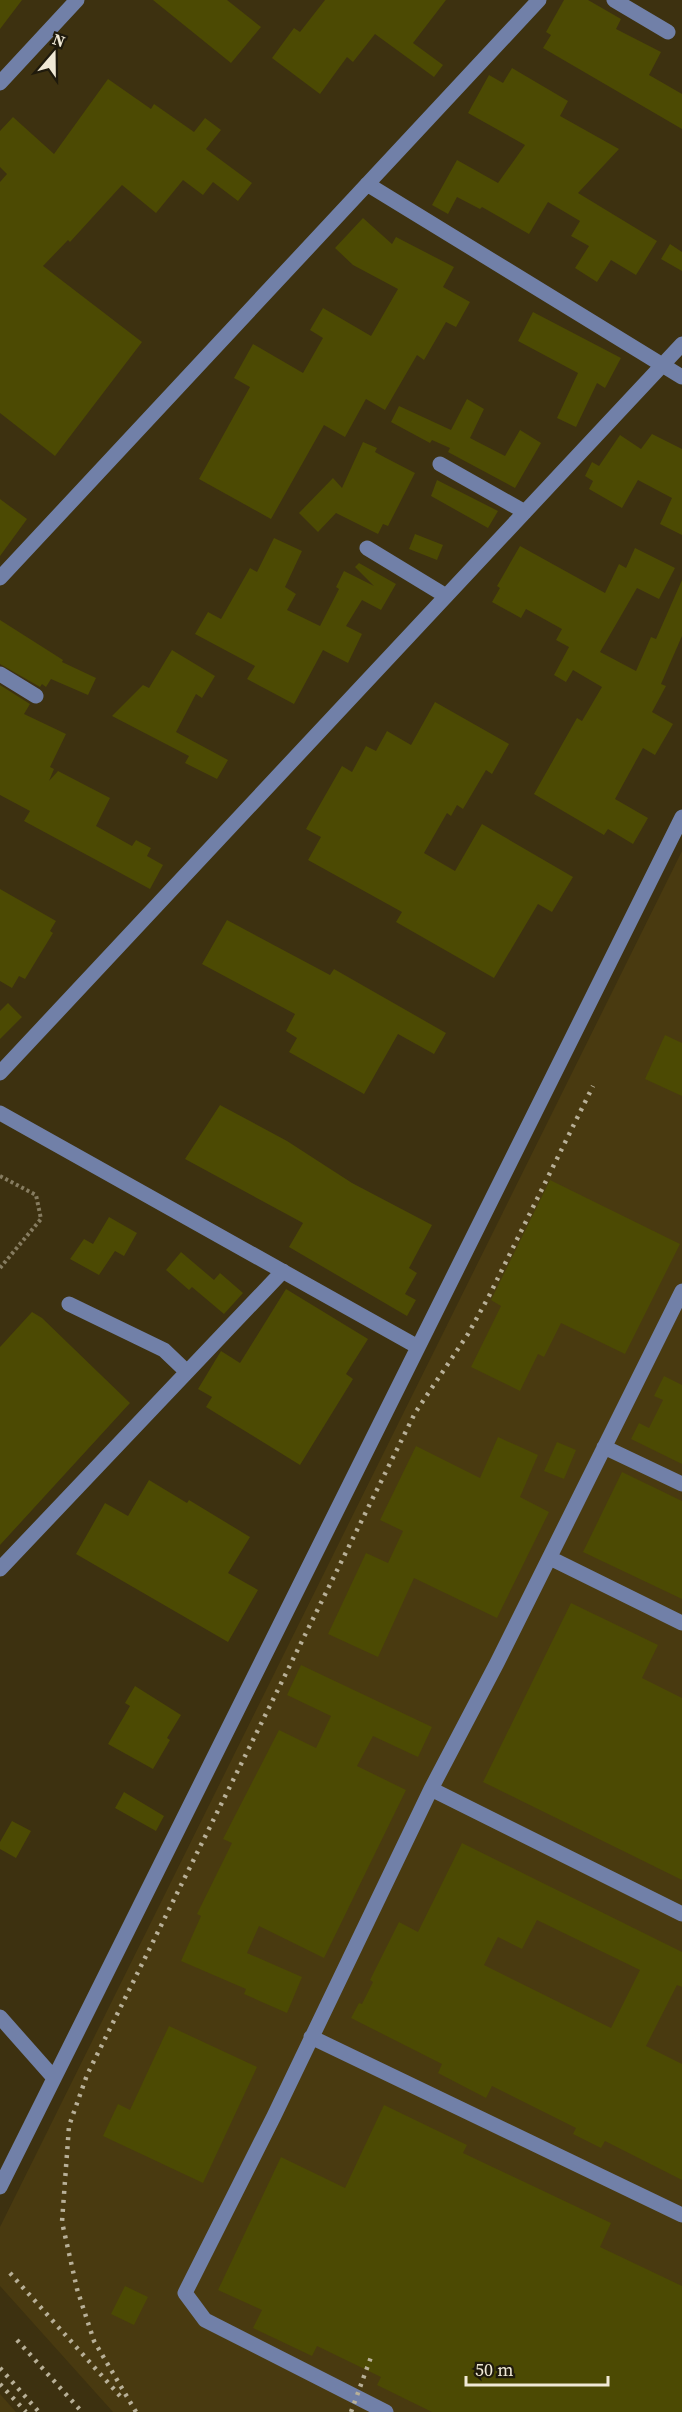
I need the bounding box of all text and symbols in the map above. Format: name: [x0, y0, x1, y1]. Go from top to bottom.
north arrow: [24, 24, 84, 84]
text: N: [50, 28, 69, 52]
scale bar: [466, 2349, 608, 2387]
text: 50 m: [475, 2357, 513, 2382]

